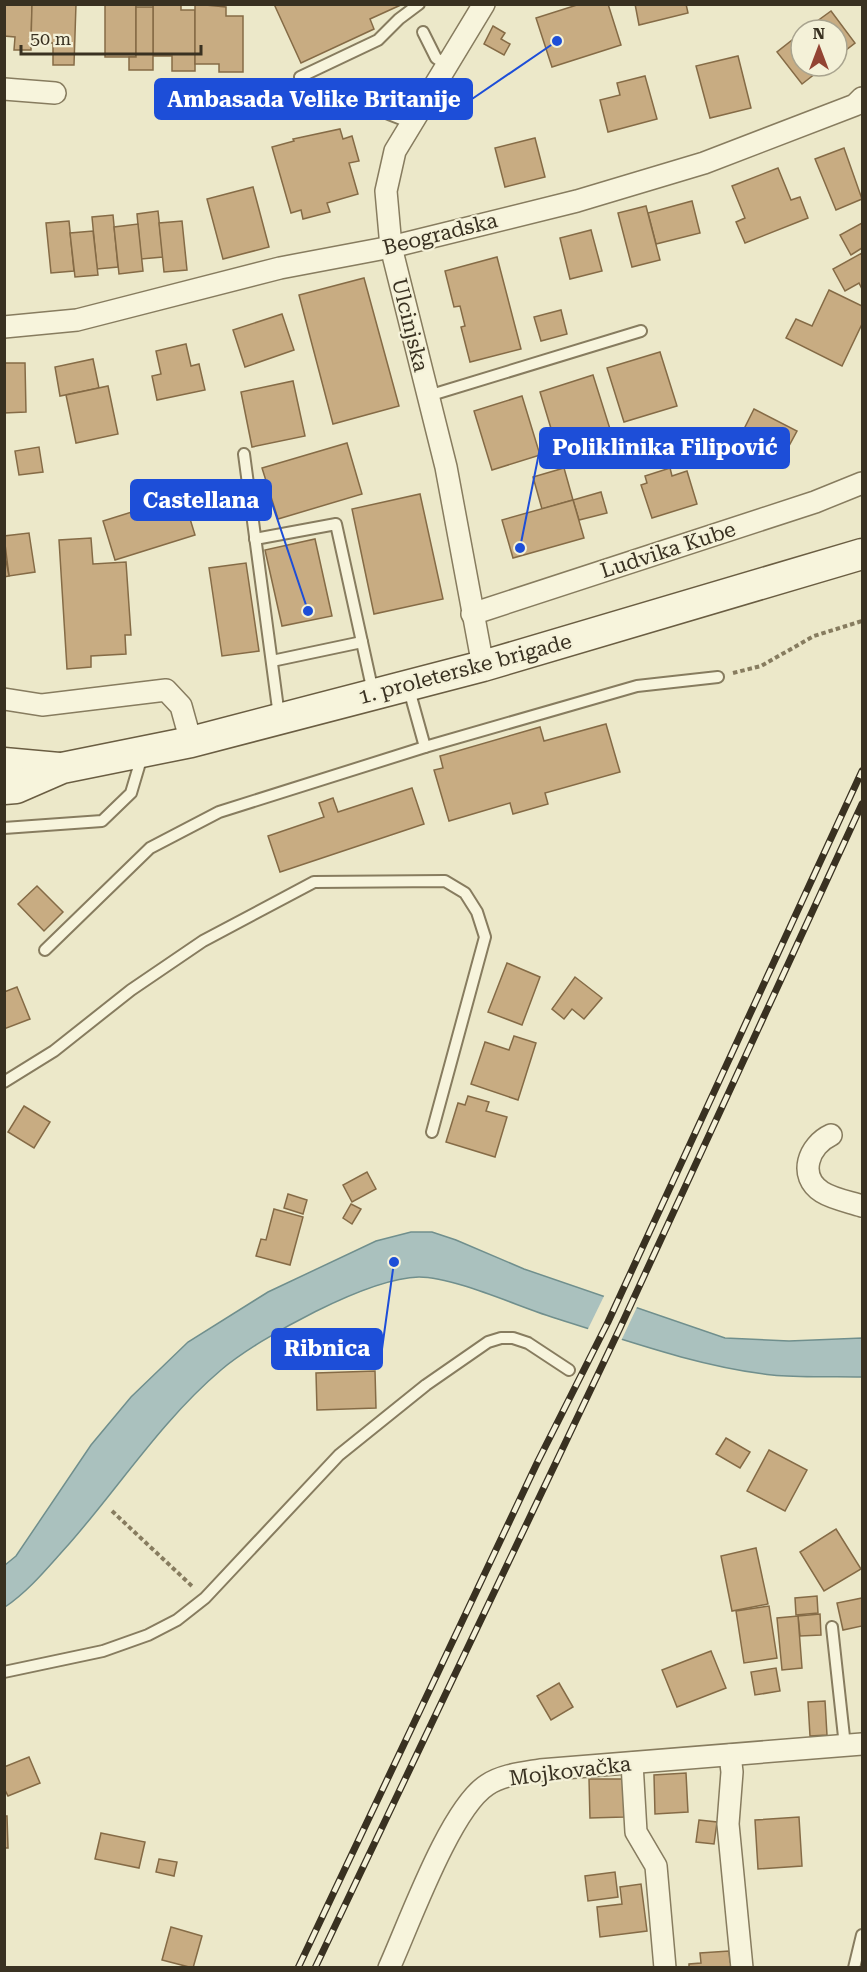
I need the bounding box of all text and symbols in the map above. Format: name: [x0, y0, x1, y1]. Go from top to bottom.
scale bar: [21, 18, 201, 56]
north arrow: [789, 18, 849, 78]
text: N: [813, 24, 825, 43]
text: 50 m: [30, 28, 71, 49]
callout: Ambasada Velike Britanije: [155, 79, 472, 119]
text: Ambasada Velike Britanije: [167, 87, 461, 112]
street label: Beogradska: [380, 208, 501, 260]
street label: Ulcinjska: [387, 276, 433, 375]
callout: Poliklinika Filipović: [540, 428, 789, 468]
text: Poliklinika Filipović: [552, 435, 778, 460]
callout: Castellana: [131, 480, 271, 520]
text: Castellana: [143, 488, 259, 513]
street label: Ludvika Kube: [597, 517, 739, 583]
street label: 1. proleterske brigade: [356, 629, 574, 709]
callout: Ribnica: [272, 1329, 382, 1369]
text: Ribnica: [284, 1336, 370, 1361]
street label: Mojkovačka: [508, 1752, 633, 1790]

